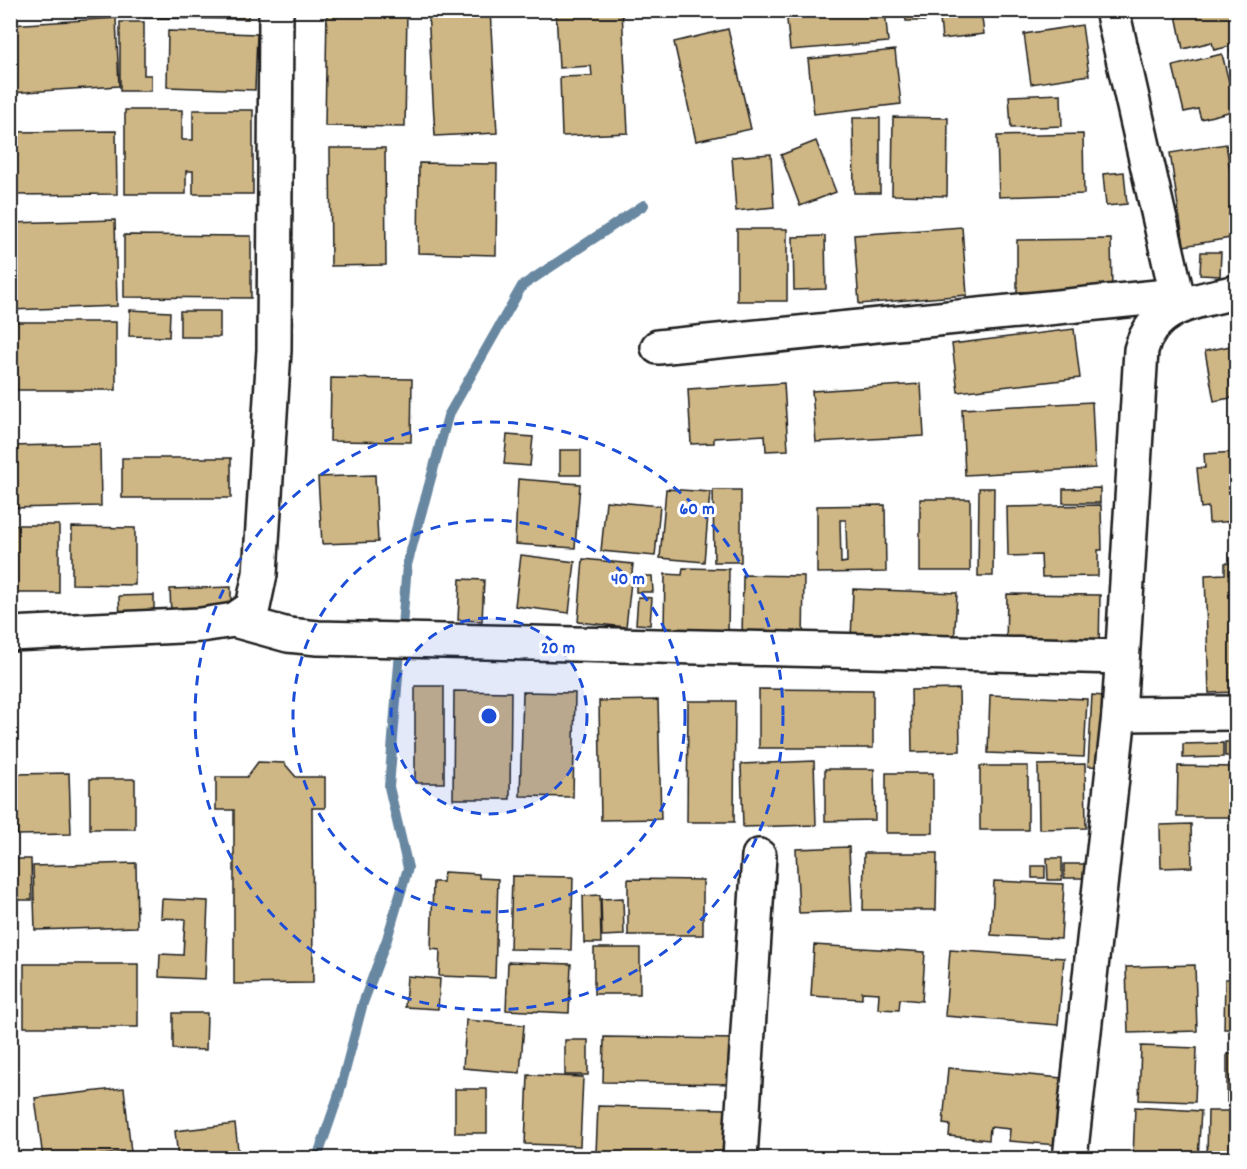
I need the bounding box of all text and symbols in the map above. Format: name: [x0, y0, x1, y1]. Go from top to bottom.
text: 60 m: [679, 498, 715, 523]
text: 40 m: [611, 568, 645, 593]
text: 20 m: [541, 637, 575, 662]
centre of rings: [479, 706, 499, 726]

